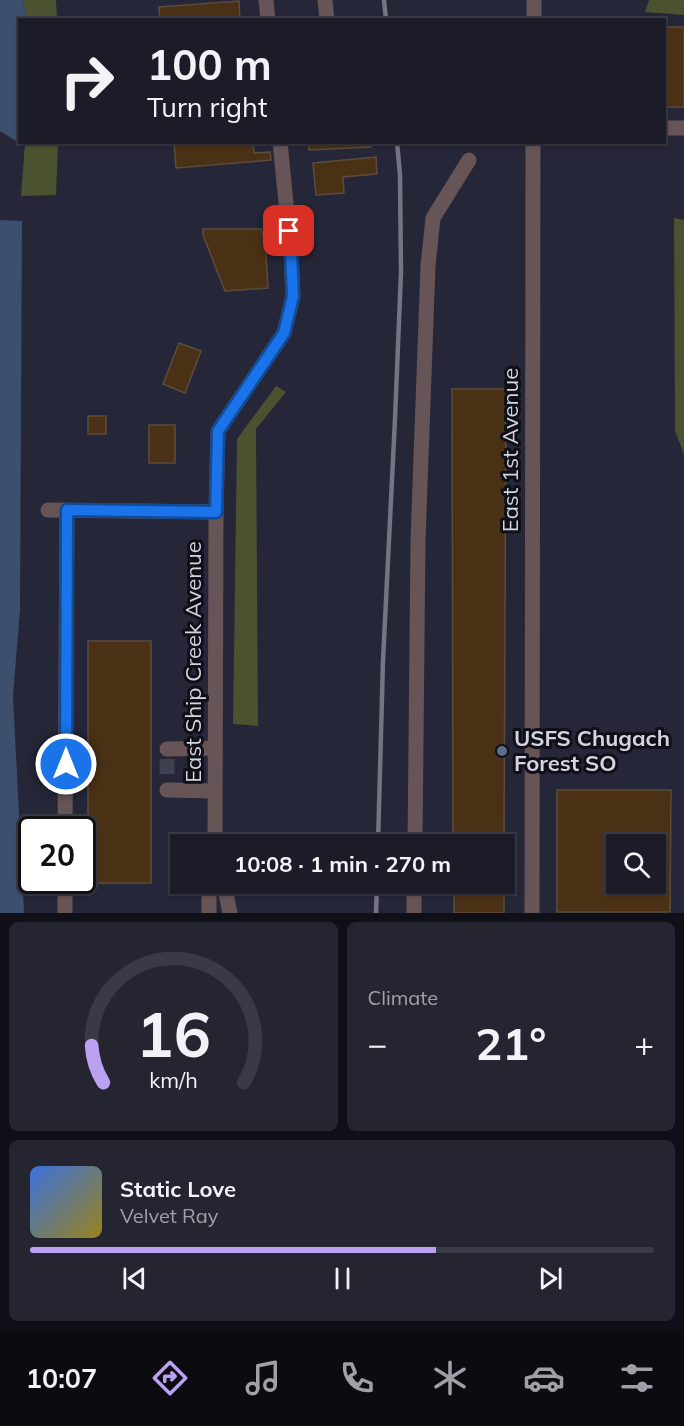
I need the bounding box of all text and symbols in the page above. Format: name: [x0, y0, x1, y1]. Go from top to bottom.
text: 100 m: [147, 38, 272, 91]
icon: right: [48, 42, 126, 120]
text: Turn right: [147, 90, 267, 124]
pin: [263, 205, 314, 256]
icon: arrive: [272, 214, 305, 247]
street label: East 1st Avenue: [496, 368, 524, 532]
street label: East Ship Creek Avenue: [179, 541, 207, 783]
place label: USFS Chugach Forest SO: [514, 724, 670, 777]
position arrow: [34, 732, 98, 796]
marker: USFS Chugach Forest SO: [495, 744, 509, 758]
speed limit sign: 20: [18, 816, 96, 894]
map controls: [606, 834, 666, 894]
button: search: [606, 834, 666, 894]
text: 10:08 · 1 min · 270 m: [234, 850, 451, 878]
text: Climate: [368, 985, 438, 1010]
text: 16: [136, 994, 211, 1073]
text: 21°: [475, 1015, 546, 1071]
text: −: [368, 1023, 387, 1064]
text: +: [634, 1023, 654, 1064]
text: km/h: [149, 1067, 197, 1094]
text: Static Love: [120, 1175, 236, 1203]
text: Velvet Ray: [120, 1203, 218, 1228]
icon: previous: [118, 1262, 151, 1295]
icon: pause: [326, 1262, 359, 1295]
icon: next: [534, 1262, 567, 1295]
icon: directions: [149, 1357, 191, 1399]
icon: music: [242, 1357, 284, 1399]
icon: phone: [336, 1357, 378, 1399]
icon: climate: [429, 1357, 471, 1399]
icon: car: [523, 1357, 565, 1399]
icon: filters: [616, 1357, 658, 1399]
text: 10:07: [26, 1361, 97, 1395]

